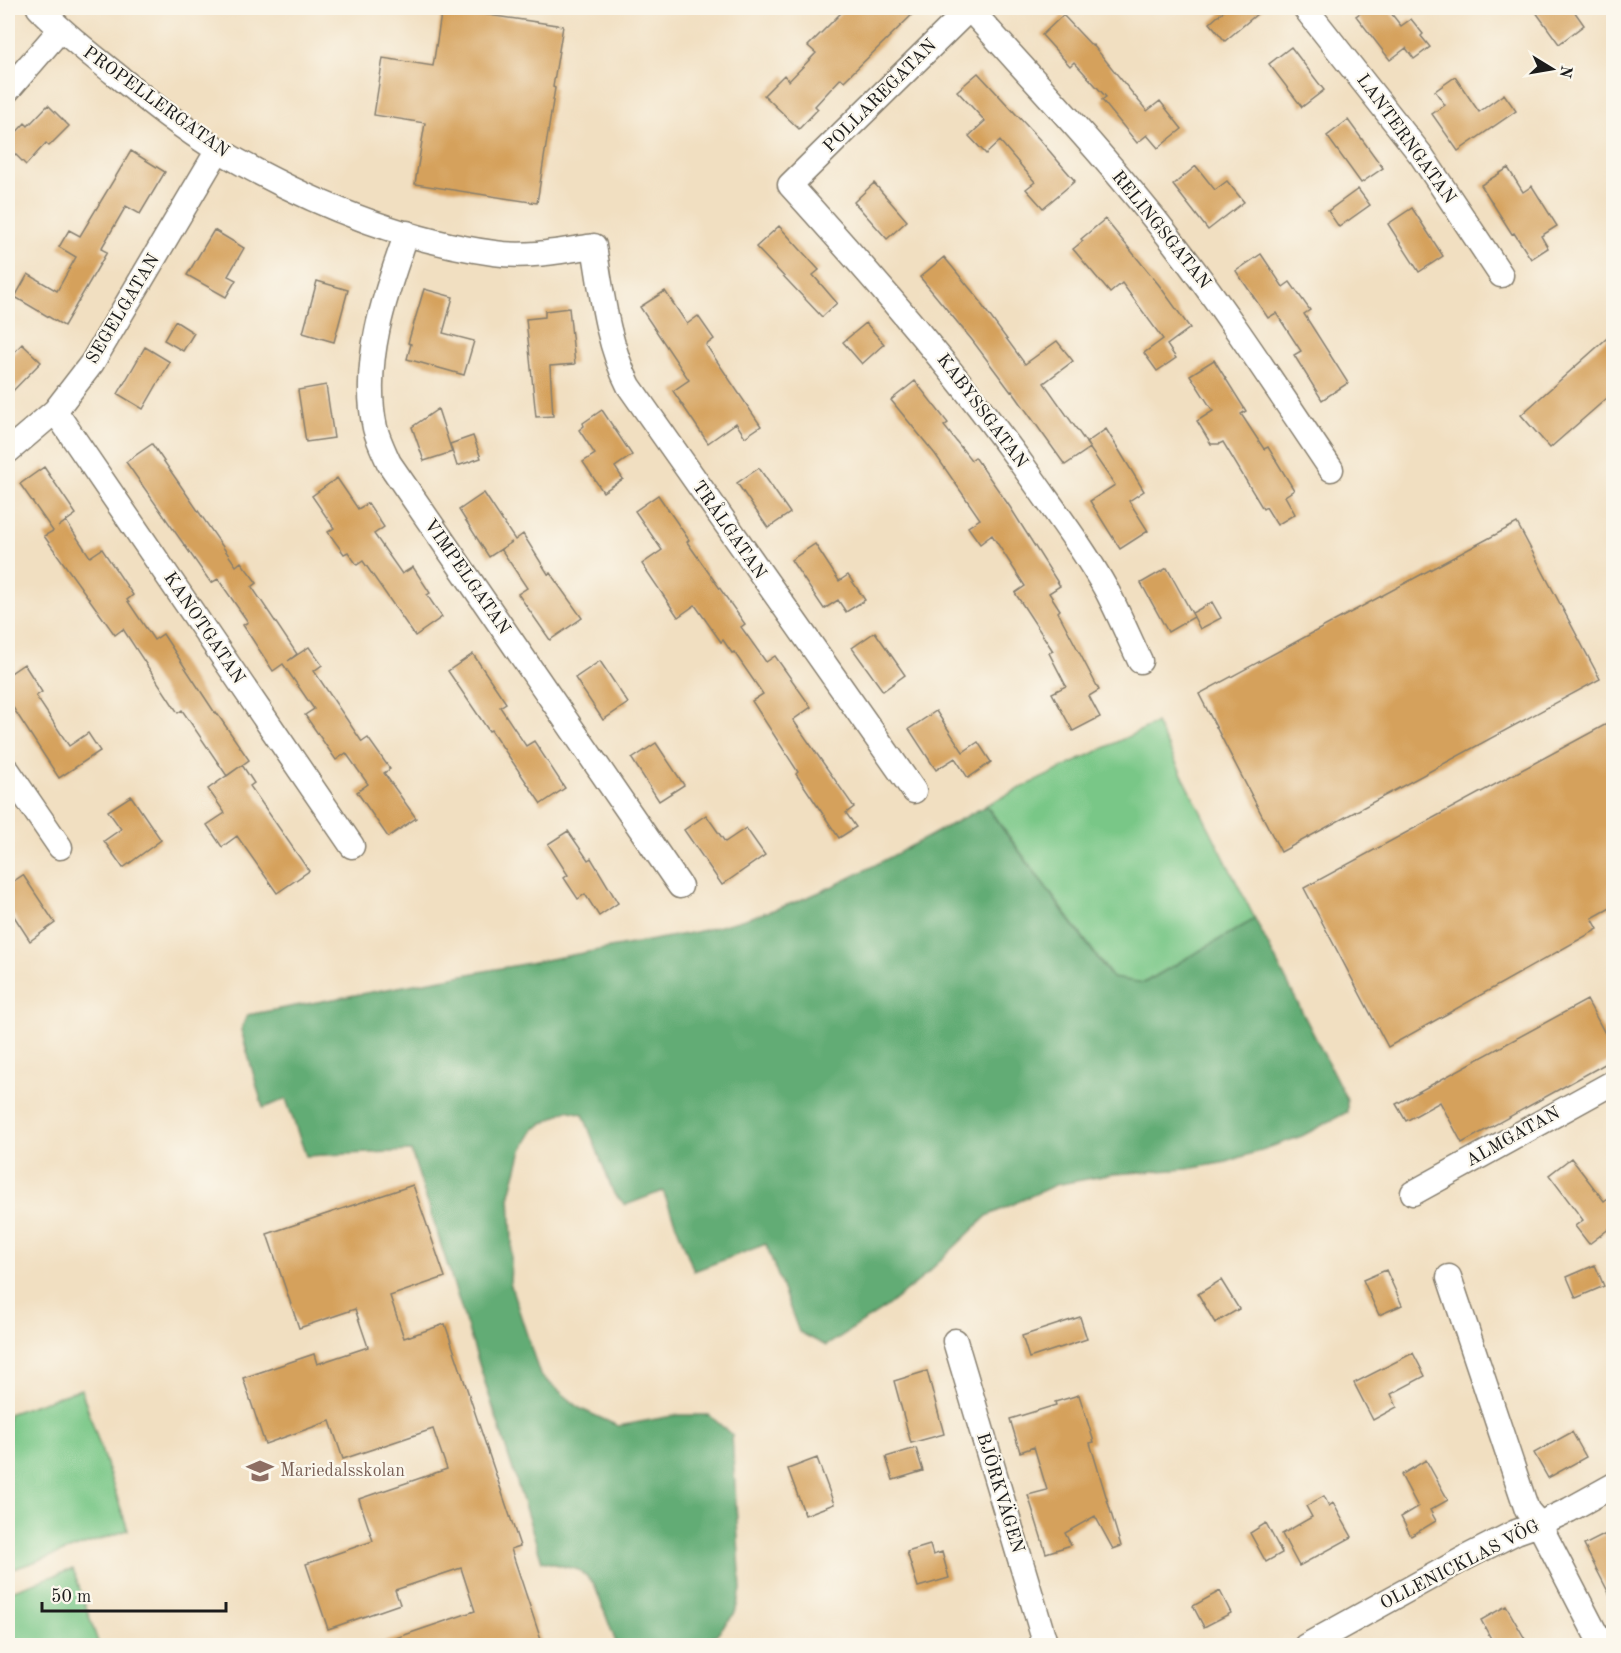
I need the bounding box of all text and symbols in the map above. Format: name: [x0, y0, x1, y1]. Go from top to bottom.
street label: POLLAREGATAN: [820, 36, 940, 156]
north arrow: [1522, 39, 1582, 99]
street label: PROPELLERGATAN: [80, 43, 232, 161]
text: N: [1556, 64, 1574, 80]
street label: LANTERNGATAN: [1353, 71, 1459, 207]
street label: RELINGSGATAN: [1108, 168, 1214, 293]
street label: SEGELGATAN: [83, 251, 163, 367]
street label: KABYSSGATAN: [933, 350, 1031, 472]
street label: TRÅLGATAN: [689, 475, 774, 582]
street label: VIMPELGATAN: [421, 516, 514, 638]
street label: KANOTGATAN: [160, 569, 248, 687]
street label: ALMGATAN: [1463, 1104, 1563, 1170]
street label: BJÖRKVÄGEN: [973, 1430, 1031, 1555]
school or university icon: Mariedalsskolan: [245, 1456, 275, 1486]
place label: Mariedalsskolan: [280, 1462, 405, 1480]
street label: OLLENICKLAS VÖG: [1376, 1513, 1543, 1613]
scale bar: [42, 1575, 226, 1613]
text: 50 m: [51, 1588, 91, 1606]

